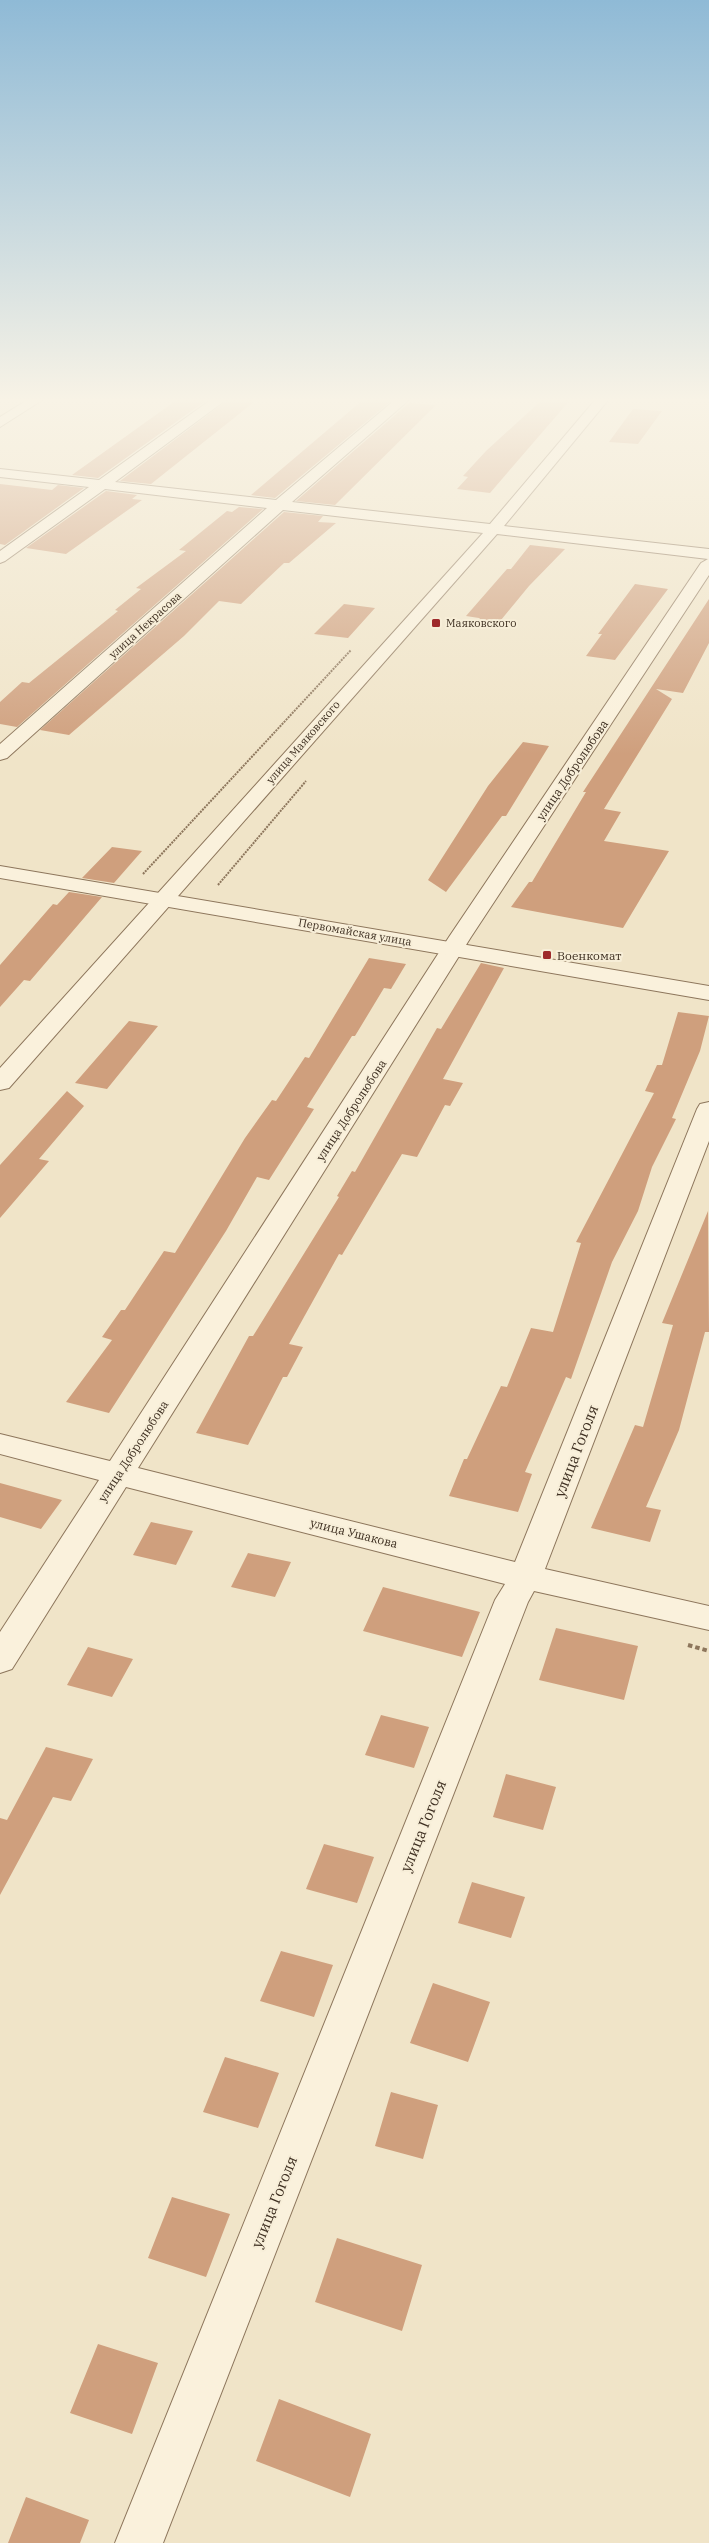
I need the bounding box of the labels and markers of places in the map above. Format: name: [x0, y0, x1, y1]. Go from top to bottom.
place label: Маяковского: [446, 616, 516, 630]
marker: Маяковского: [430, 617, 442, 629]
place label: Военкомат: [557, 948, 622, 963]
marker: Военкомат: [541, 949, 553, 961]

